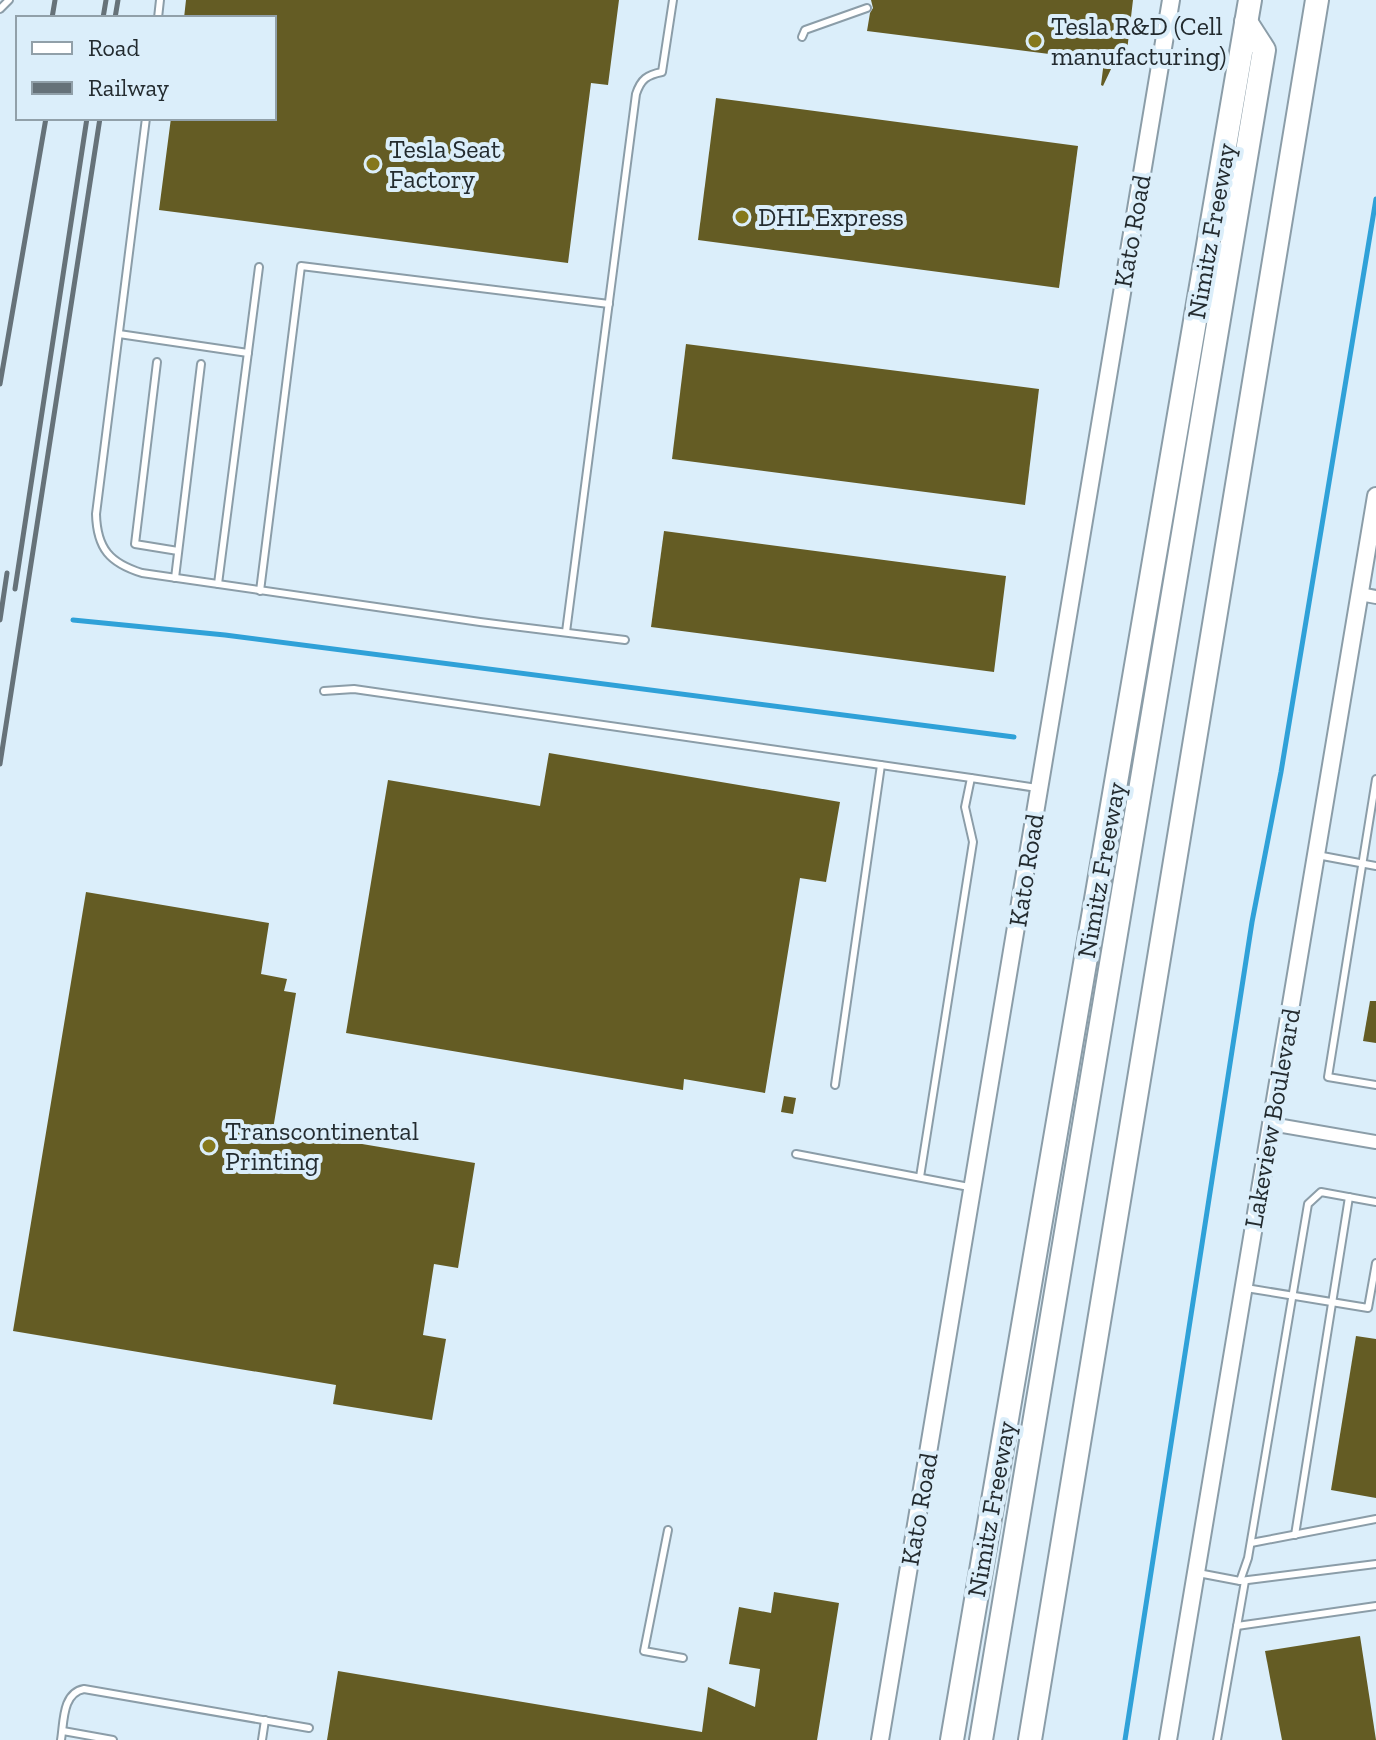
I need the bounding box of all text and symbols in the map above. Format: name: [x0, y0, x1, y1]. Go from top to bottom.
place label: Tesla R&D (Cell manufacturing): [1051, 10, 1226, 72]
legend: [16, 16, 276, 120]
marker: Tesla R&D (Cell manufacturing): [1026, 32, 1044, 50]
text: Road: [88, 33, 140, 62]
text: Railway: [88, 73, 170, 102]
place label: Tesla Seat Factory: [389, 133, 501, 195]
street label: Nimitz Freeway: [1180, 140, 1242, 322]
marker: Tesla Seat Factory: [364, 155, 382, 173]
street label: Kato Road: [1106, 172, 1158, 290]
place label: DHL Express: [758, 201, 904, 233]
marker: DHL Express: [733, 208, 751, 226]
street label: Nimitz Freeway: [1070, 779, 1132, 961]
street label: Kato Road: [1001, 811, 1051, 929]
street label: Lakeview Boulevard: [1237, 1006, 1307, 1230]
place label: Transcontinental Printing: [225, 1115, 419, 1177]
marker: Transcontinental Printing: [200, 1137, 218, 1155]
street label: Nimitz Freeway: [960, 1418, 1022, 1600]
street label: Kato Road: [893, 1450, 945, 1568]

